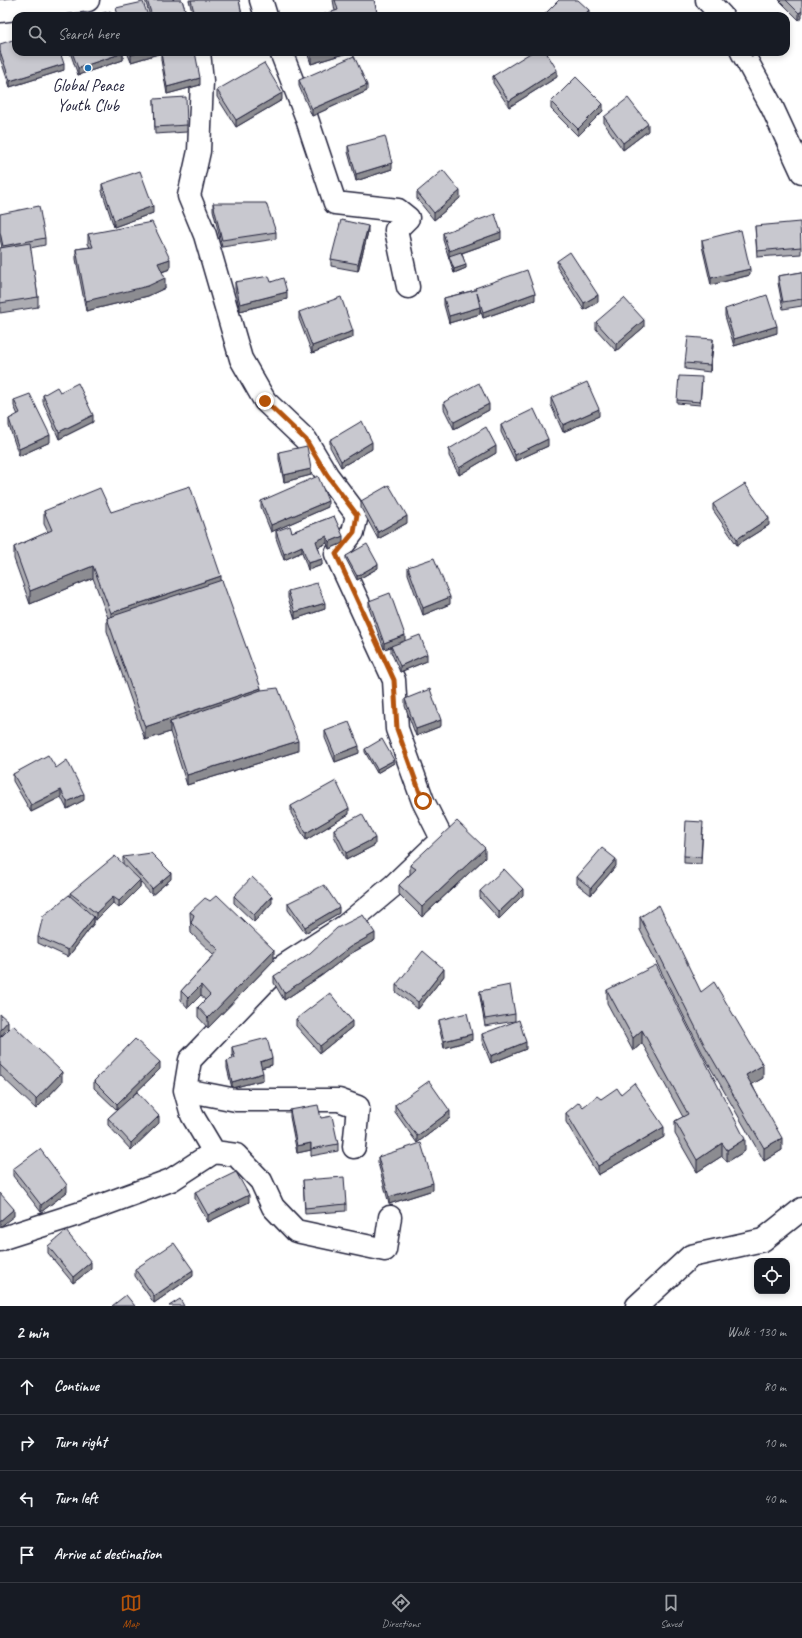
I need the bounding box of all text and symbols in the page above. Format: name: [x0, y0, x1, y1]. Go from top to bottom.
search box: [12, 12, 790, 56]
icon: search: [26, 23, 48, 45]
text: Search here: [58, 25, 119, 44]
marker: Global Peace Youth Club: [83, 63, 93, 73]
place label: Global Peace Youth Club: [53, 75, 125, 116]
route end: [256, 392, 274, 410]
route start: [414, 792, 432, 810]
map controls: [754, 1258, 790, 1294]
button: locate: [754, 1258, 790, 1294]
text: 2 min: [16, 1322, 49, 1343]
text: Walk · 130 m: [727, 1324, 786, 1340]
icon: ahead: [16, 1376, 38, 1398]
text: Continue: [54, 1377, 99, 1396]
text: 80 m: [764, 1379, 786, 1395]
icon: right: [16, 1432, 38, 1454]
text: Turn right: [54, 1433, 107, 1452]
text: 10 m: [764, 1435, 786, 1451]
icon: left: [16, 1488, 38, 1510]
text: Turn left: [54, 1489, 97, 1508]
text: 40 m: [764, 1491, 786, 1507]
icon: arrive: [16, 1544, 38, 1566]
text: Arrive at destination: [54, 1545, 161, 1564]
tab: Map: [120, 1592, 142, 1630]
tab: Directions: [382, 1592, 420, 1630]
tab: Saved: [660, 1592, 682, 1630]

